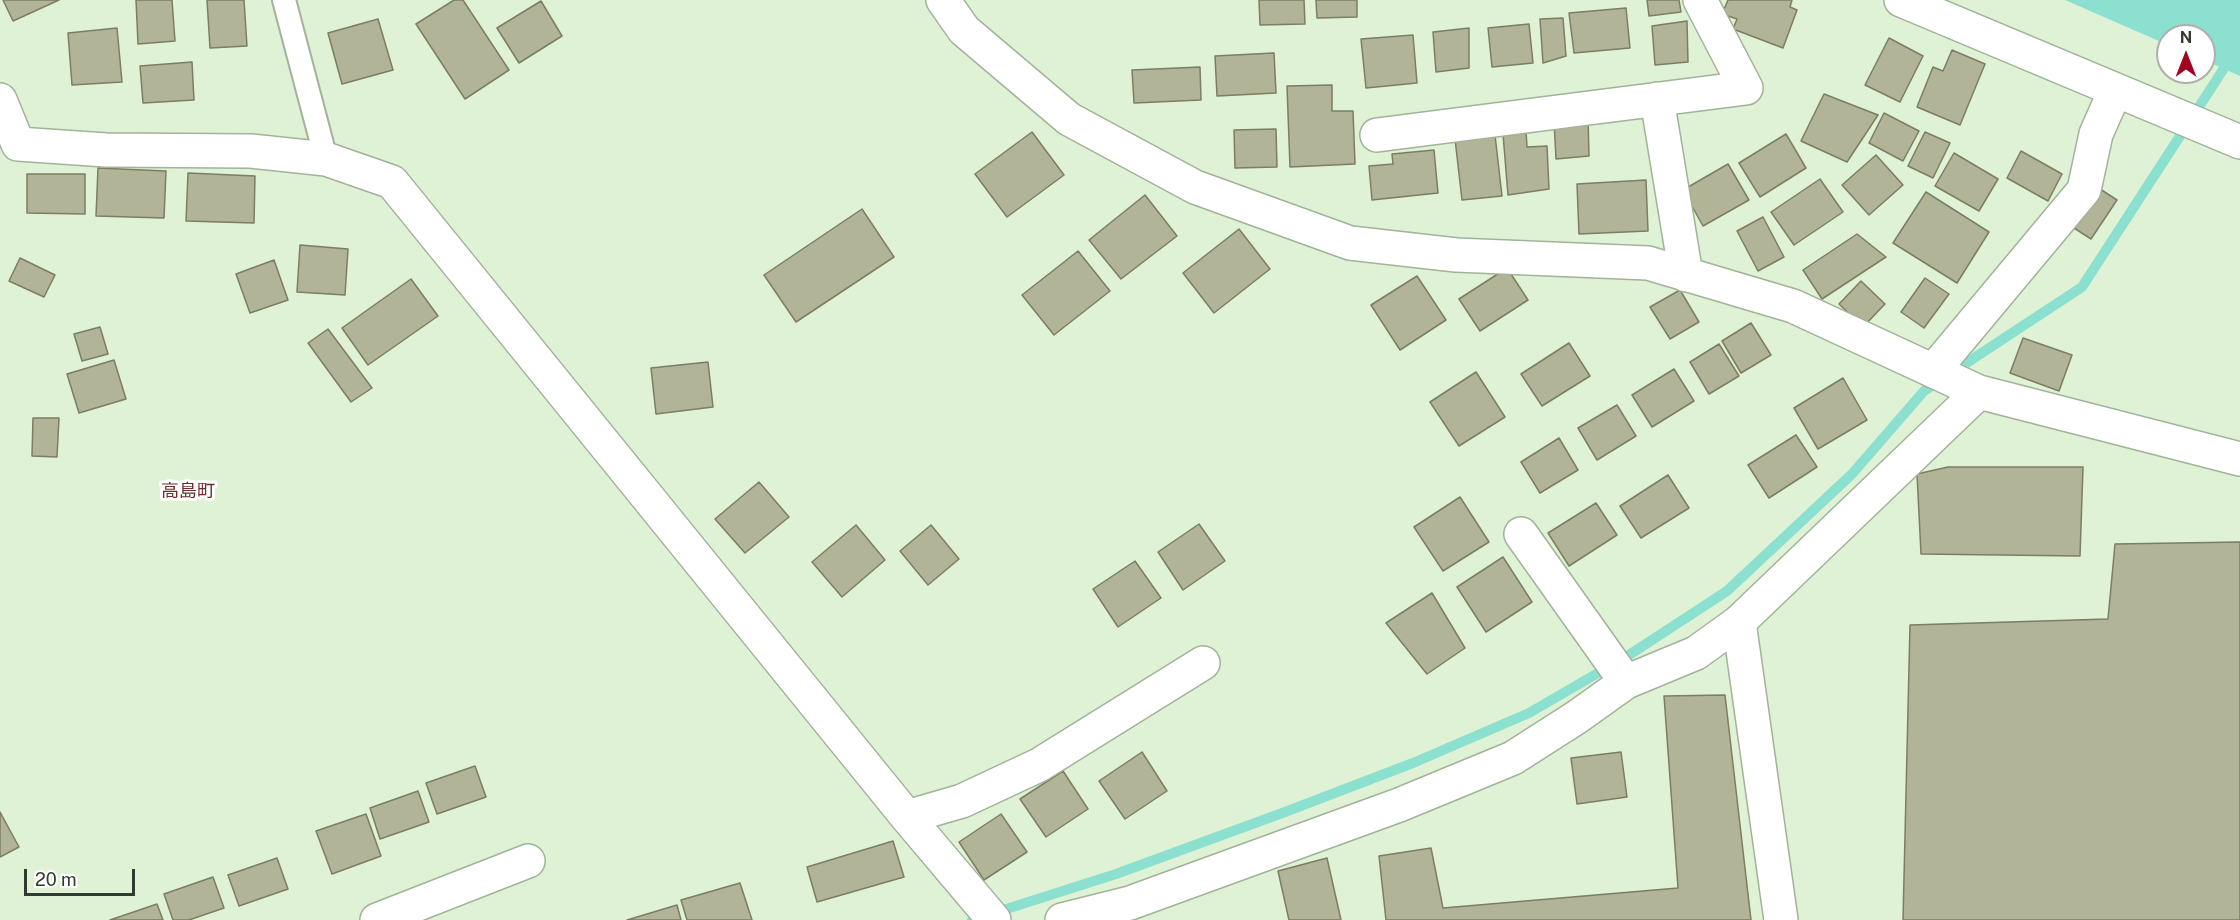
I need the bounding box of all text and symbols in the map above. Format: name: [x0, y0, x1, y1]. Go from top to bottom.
north arrow: [2156, 24, 2216, 84]
text: N: [2180, 28, 2192, 47]
district label: 高島町: [161, 480, 215, 502]
scale bar: [27, 857, 138, 895]
text: 20 m: [35, 869, 77, 890]

